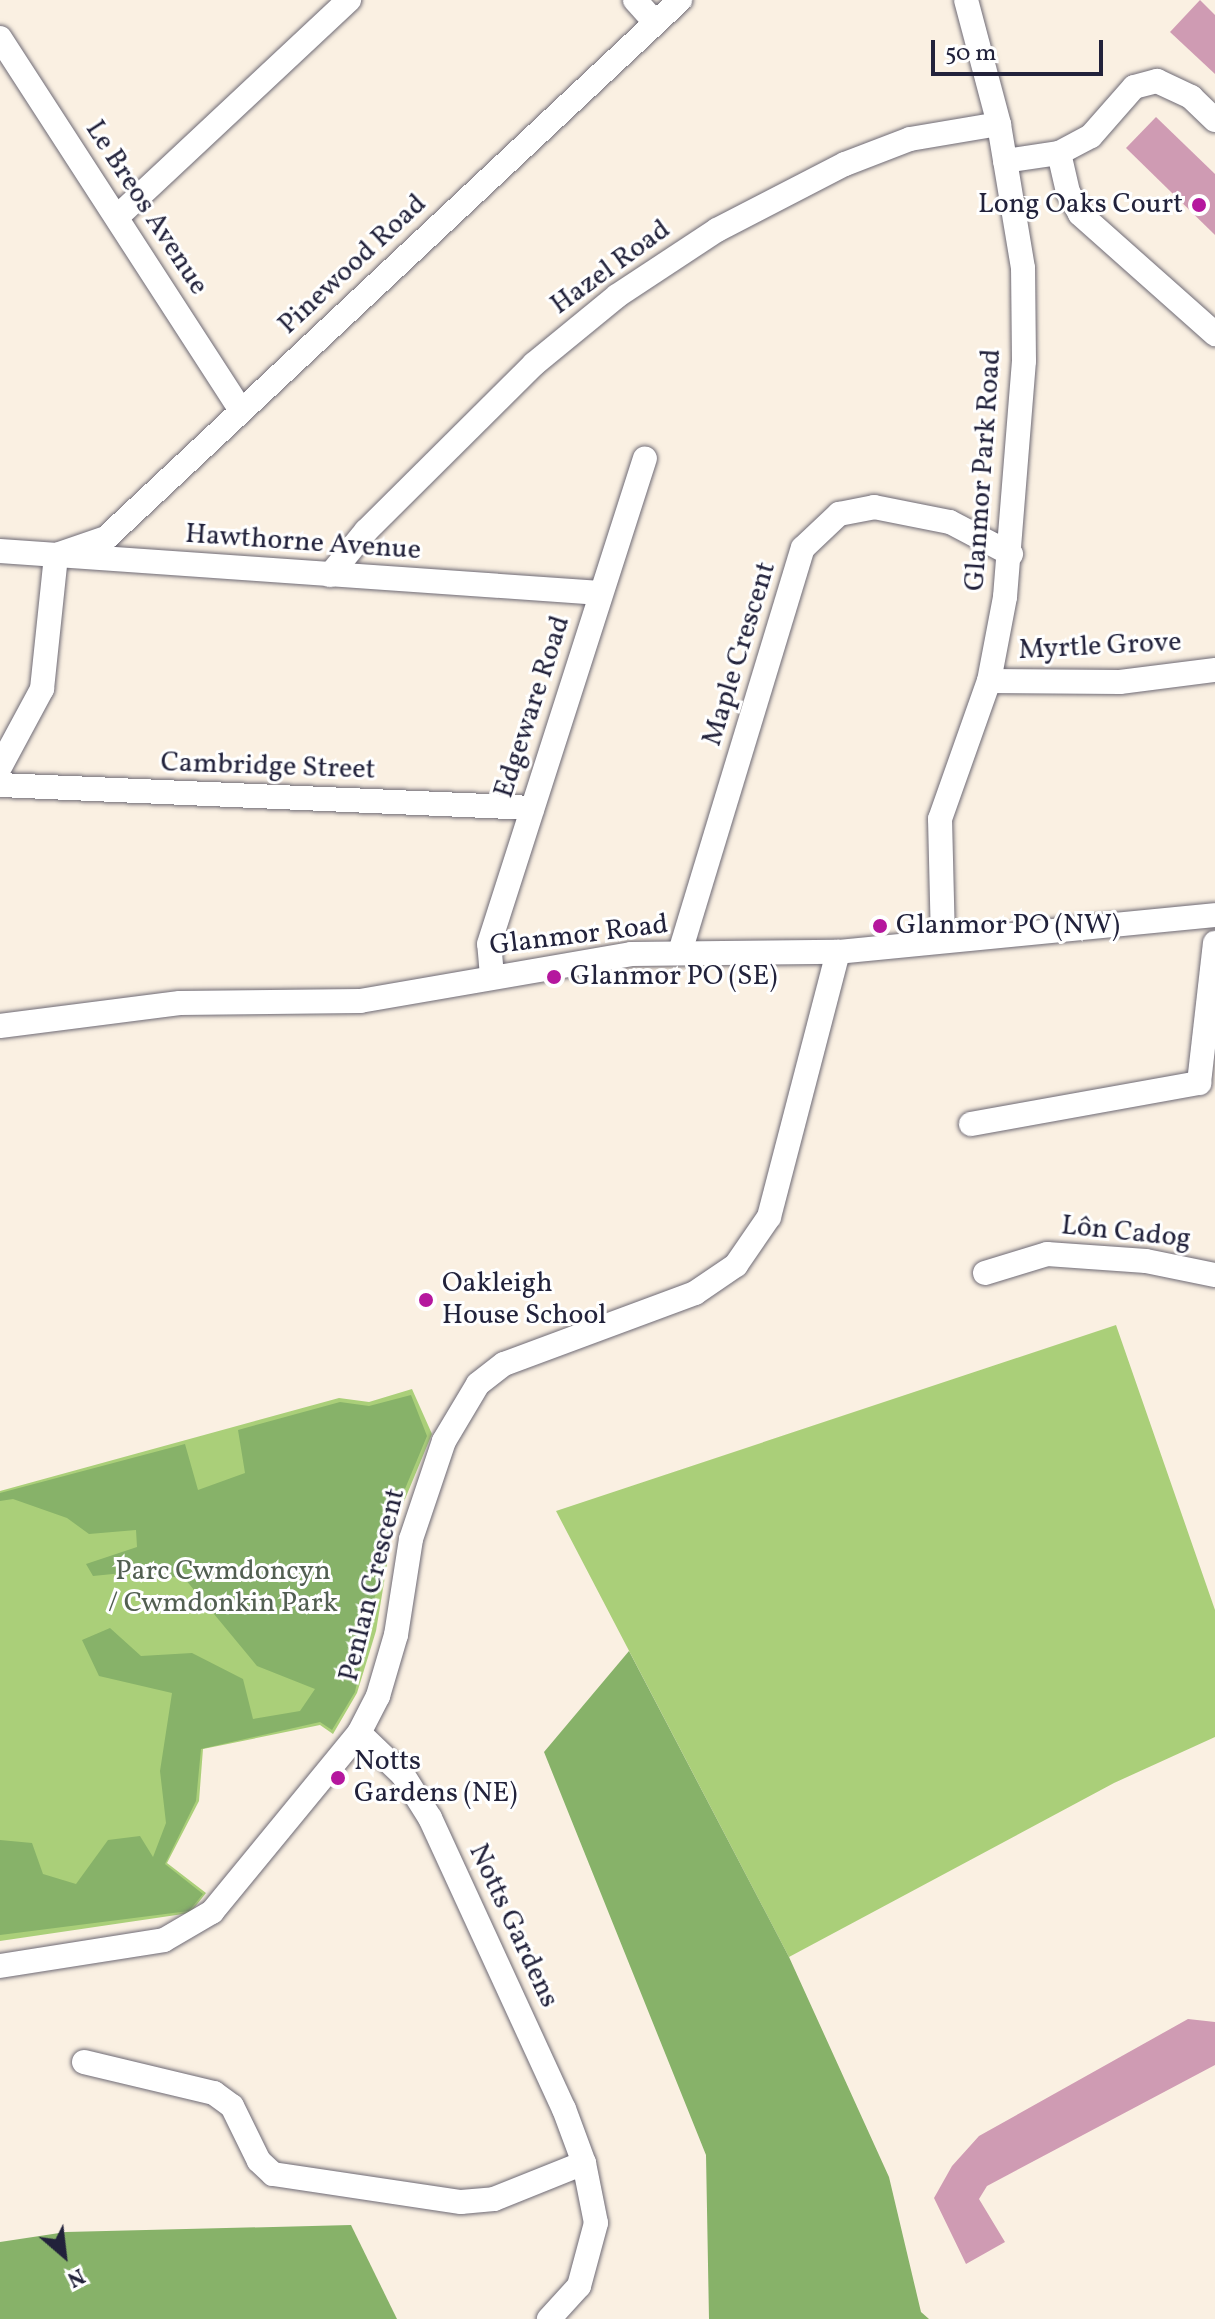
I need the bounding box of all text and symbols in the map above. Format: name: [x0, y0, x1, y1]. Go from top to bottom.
scale bar: [935, 24, 1107, 74]
text: 50 m: [945, 37, 997, 71]
street label: Le Breos Avenue: [77, 115, 215, 301]
street label: Pinewood Road: [272, 188, 434, 342]
place label: Long Oaks Court: [978, 188, 1183, 222]
marker: Long Oaks Court: [1190, 196, 1208, 214]
street label: Hazel Road: [545, 213, 677, 323]
street label: Glanmor Park Road: [959, 348, 1009, 592]
street label: Hawthorne Avenue: [184, 518, 422, 568]
street label: Maple Crescent: [696, 558, 784, 750]
street label: Edgeware Road: [488, 612, 578, 802]
street label: Myrtle Grove: [1018, 626, 1182, 668]
street label: Cambridge Street: [160, 746, 376, 788]
street label: Glanmor Road: [488, 908, 670, 964]
place label: Glanmor PO (NW): [896, 909, 1120, 943]
marker: Glanmor PO (NW): [871, 917, 889, 935]
place label: Glanmor PO (SE): [570, 960, 777, 994]
marker: Glanmor PO (SE): [545, 968, 563, 986]
street label: Lôn Cadog: [1060, 1209, 1192, 1257]
place label: Oakleigh House School: [442, 1267, 606, 1333]
marker: Oakleigh House School: [417, 1291, 435, 1309]
street label: Penlan Crescent: [333, 1485, 413, 1685]
park label: Parc Cwmdoncyn / Cwmdonkin Park: [108, 1555, 338, 1621]
place label: Notts Gardens (NE): [354, 1745, 517, 1811]
marker: Notts Gardens (NE): [329, 1769, 347, 1787]
street label: Notts Gardens: [460, 1839, 566, 2013]
north arrow: [24, 2215, 104, 2295]
text: N: [61, 2259, 90, 2294]

